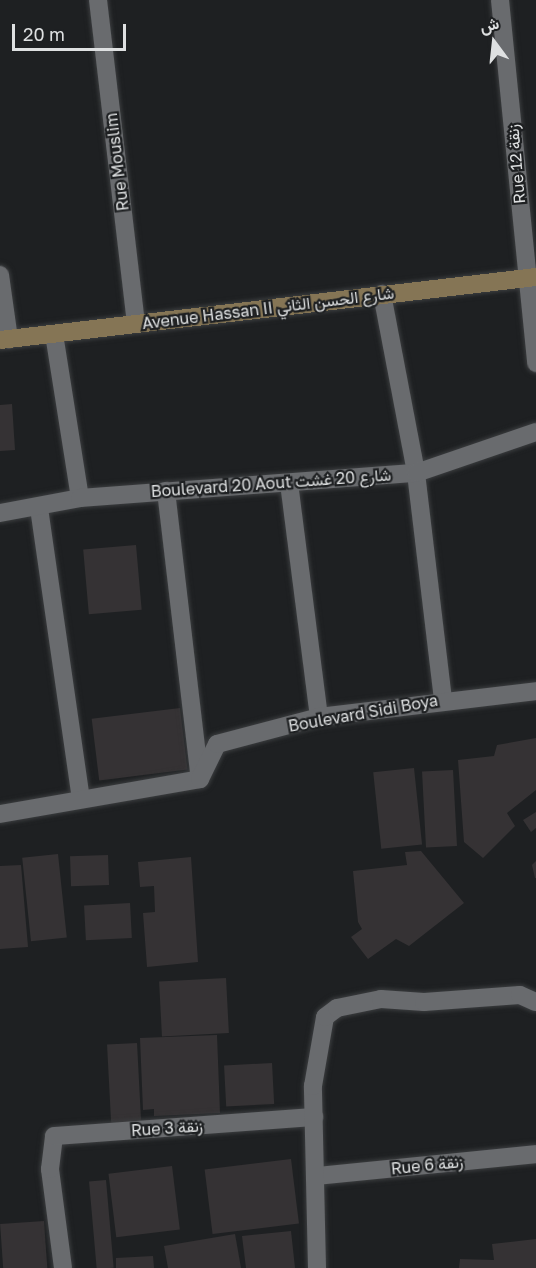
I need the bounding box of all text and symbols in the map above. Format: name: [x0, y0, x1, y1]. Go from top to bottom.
scale bar: [15, 12, 129, 50]
north arrow: [464, 12, 524, 72]
text: ش: [477, 12, 501, 37]
text: 20 m: [23, 23, 65, 45]
street label: Rue Mouslim: [101, 112, 133, 212]
street label: Rue 12 زنقة: [503, 123, 529, 205]
street label: Avenue Hassan II شارع الحسن الثاني: [141, 283, 395, 333]
street label: Boulevard 20 Aout شارع 20 غشت: [150, 465, 392, 501]
street label: Boulevard Sidi Boya: [287, 690, 439, 736]
street label: Rue 3 زنقة: [130, 1116, 204, 1140]
street label: Rue 6 زنقة: [390, 1152, 464, 1178]

